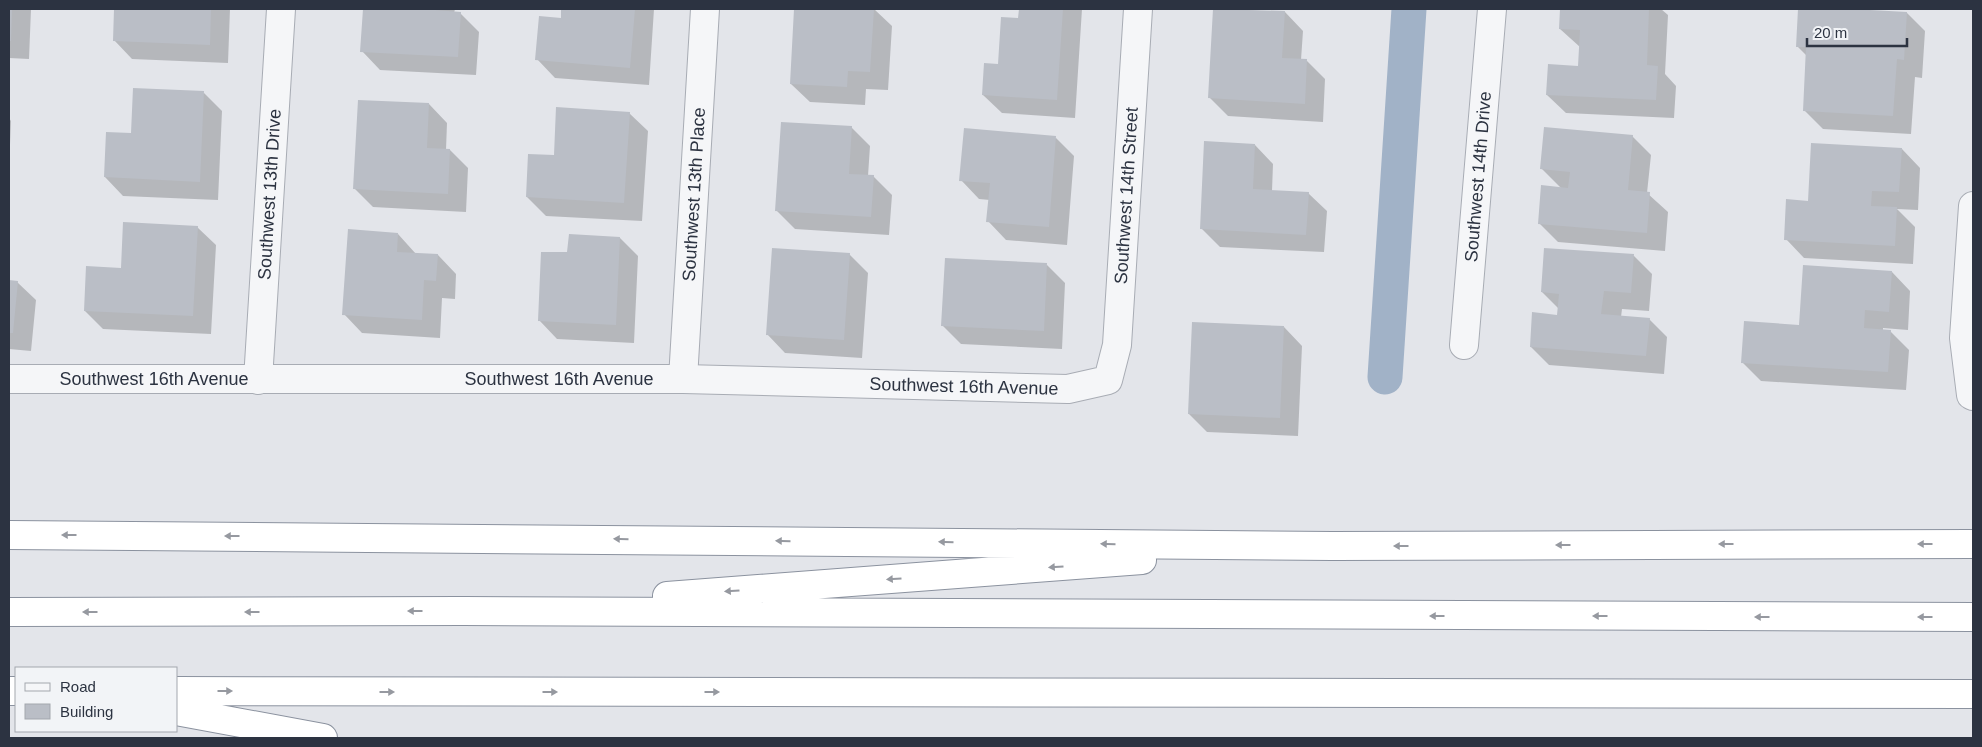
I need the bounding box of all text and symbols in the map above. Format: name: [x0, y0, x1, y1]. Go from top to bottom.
scale bar: [1807, 15, 1907, 47]
text: 20 m: [1814, 24, 1847, 41]
street label: Southwest 14th Drive: [1461, 90, 1495, 263]
street label: Southwest 14th Street: [1111, 106, 1142, 285]
street label: Southwest 13th Place: [679, 107, 709, 282]
street label: Southwest 13th Drive: [254, 108, 285, 280]
street label: Southwest 16th Avenue: [60, 369, 248, 389]
street label: Southwest 16th Avenue: [465, 369, 653, 389]
street label: Southwest 16th Avenue: [869, 374, 1059, 399]
one-way arrow: [61, 531, 77, 539]
one-way arrow: [223, 532, 239, 540]
one-way arrow: [612, 535, 628, 543]
one-way arrow: [775, 537, 791, 545]
one-way arrow: [937, 538, 953, 546]
one-way arrow: [1100, 540, 1116, 548]
one-way arrow: [1717, 540, 1733, 548]
one-way arrow: [1916, 540, 1932, 548]
one-way arrow: [1555, 541, 1571, 549]
one-way arrow: [1392, 542, 1408, 550]
one-way arrow: [1048, 563, 1064, 571]
one-way arrow: [886, 575, 902, 583]
one-way arrow: [724, 587, 740, 595]
one-way arrow: [406, 607, 422, 615]
one-way arrow: [81, 608, 97, 616]
one-way arrow: [244, 608, 260, 616]
one-way arrow: [1429, 612, 1445, 620]
one-way arrow: [1591, 612, 1607, 620]
one-way arrow: [1754, 613, 1770, 621]
one-way arrow: [1916, 613, 1932, 621]
legend: [15, 667, 178, 732]
text: Road: [60, 678, 96, 695]
one-way arrow: [217, 687, 233, 695]
one-way arrow: [380, 688, 396, 696]
one-way arrow: [542, 688, 558, 696]
one-way arrow: [705, 688, 721, 696]
text: Building: [60, 703, 113, 720]

